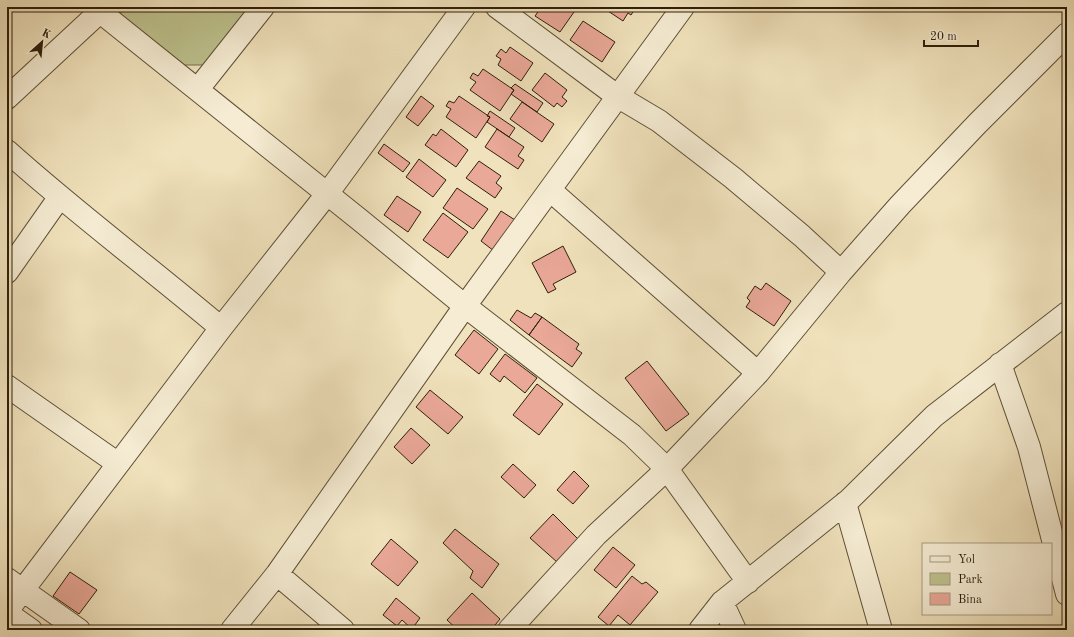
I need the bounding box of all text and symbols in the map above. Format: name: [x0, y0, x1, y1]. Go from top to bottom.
north arrow: [22, 22, 62, 62]
scale bar: [924, 22, 978, 48]
text: K: [40, 28, 53, 41]
text: 20 m: [930, 31, 957, 43]
legend: [922, 543, 1052, 615]
text: Yol: [958, 554, 975, 566]
text: Park: [958, 574, 983, 586]
text: Bina: [958, 594, 982, 606]

